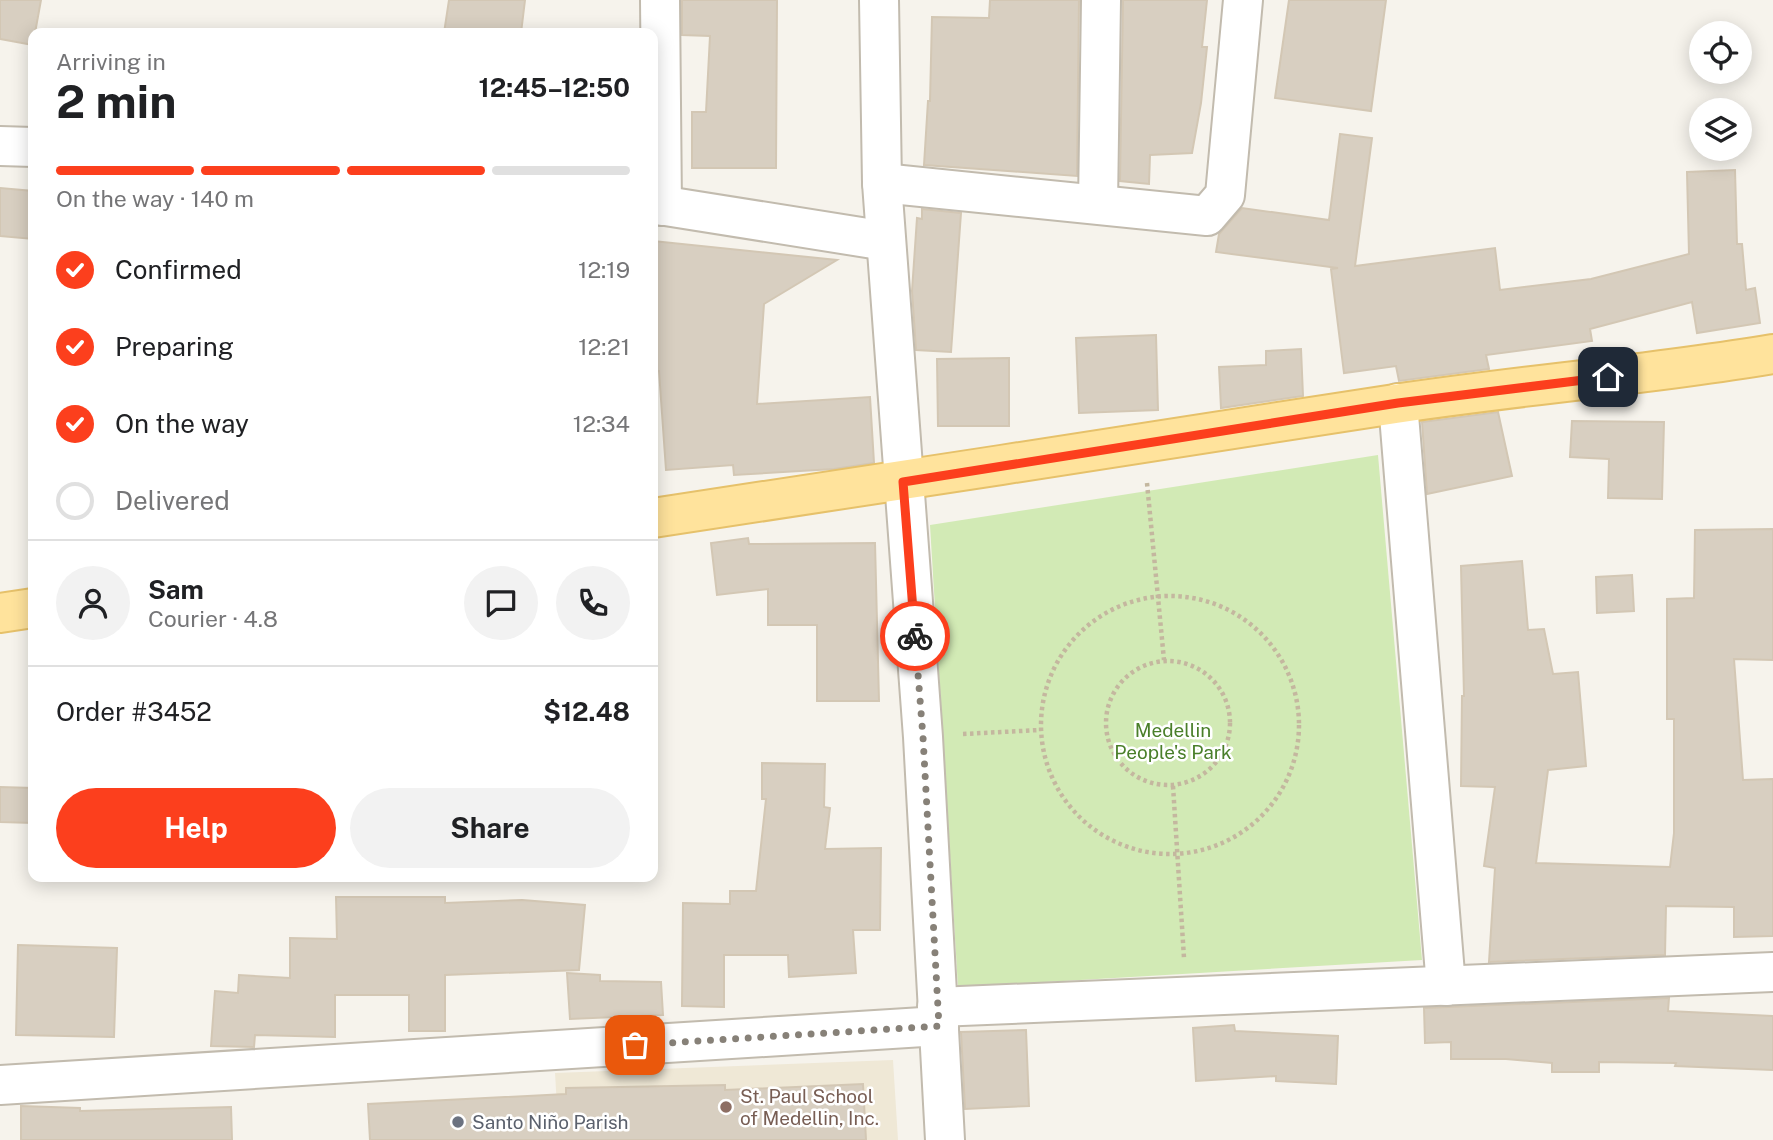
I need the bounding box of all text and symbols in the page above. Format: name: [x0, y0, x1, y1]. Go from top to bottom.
map controls: [1689, 21, 1752, 161]
button: locate: [1689, 21, 1752, 84]
text: Arriving in: [56, 48, 166, 75]
text: 12:45–12:50: [479, 72, 630, 103]
text: 2 min: [56, 74, 176, 128]
button: layers: [1689, 98, 1752, 161]
text: On the way · 140 m: [56, 185, 254, 212]
icon: check: [56, 251, 94, 289]
text: Confirmed: [115, 254, 242, 285]
text: 12:19: [578, 256, 630, 283]
icon: check: [56, 328, 94, 366]
text: Preparing: [115, 331, 234, 362]
text: 12:21: [578, 333, 630, 360]
pin: [1578, 347, 1638, 407]
icon: home: [1589, 358, 1627, 396]
icon: check: [56, 405, 94, 443]
text: On the way: [115, 408, 249, 439]
text: 12:34: [573, 410, 630, 437]
text: Delivered: [115, 485, 230, 516]
button: person: [56, 566, 130, 640]
button: chat: [464, 566, 538, 640]
button: phone: [556, 566, 630, 640]
text: Sam: [148, 574, 204, 605]
courier: [880, 601, 950, 671]
text: Courier · 4.8: [148, 605, 278, 632]
icon: bike: [896, 617, 934, 655]
text: Order #3452: [56, 696, 212, 727]
text: $12.48: [543, 696, 630, 727]
park label: Medellin People's Park: [1114, 719, 1232, 763]
button: Help: [56, 788, 336, 868]
button: Share: [350, 788, 630, 868]
pin: [605, 1015, 665, 1075]
icon: bag: [616, 1026, 654, 1064]
place label: St. Paul School of Medellin, Inc.: [740, 1085, 879, 1129]
marker: St. Paul School of Medellin, Inc.: [718, 1099, 734, 1115]
place label: Santo Niño Parish: [472, 1111, 629, 1133]
marker: Santo Niño Parish: [450, 1114, 466, 1130]

